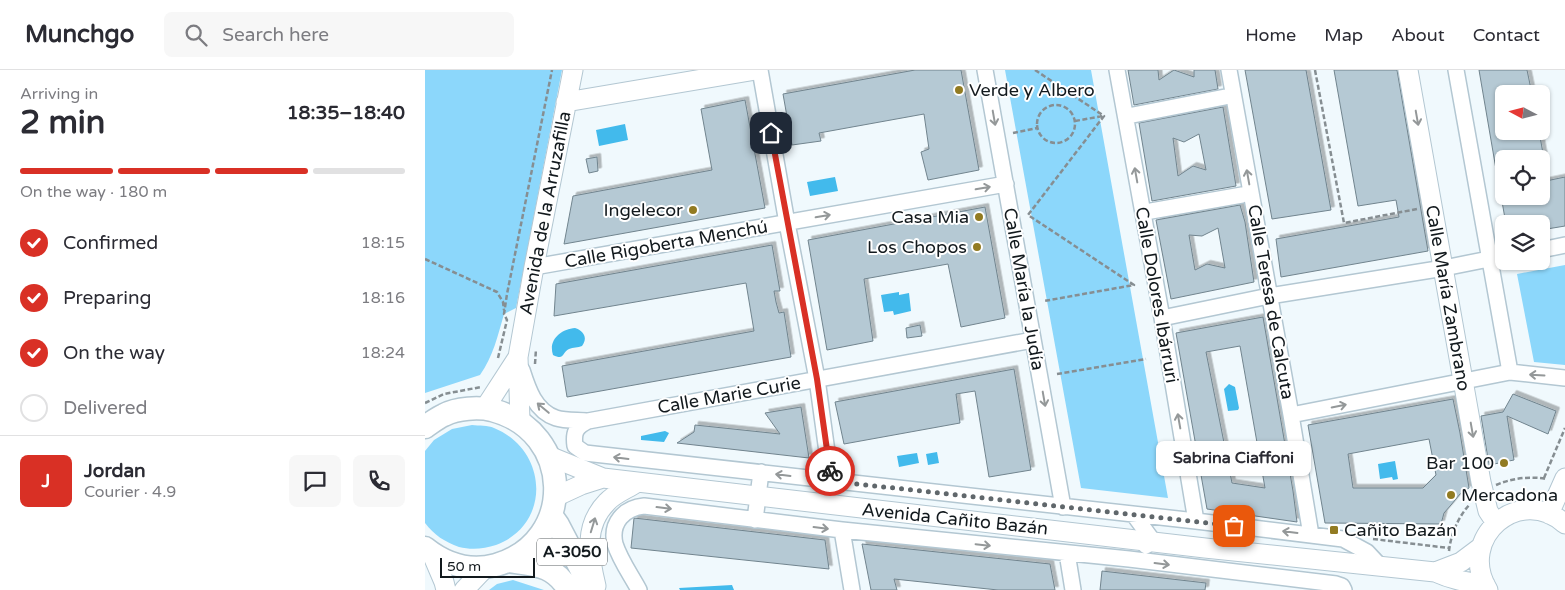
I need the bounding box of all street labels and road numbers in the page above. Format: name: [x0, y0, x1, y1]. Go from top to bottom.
street label: Avenida de la Arruzafilla: [514, 109, 576, 317]
street label: Calle Teresa de Calcuta: [1243, 203, 1299, 401]
street label: Calle María Zambrano: [1421, 203, 1475, 393]
street label: Calle Dolores Ibárruri: [1131, 205, 1183, 385]
street label: Calle María la Judía: [999, 206, 1049, 372]
street label: Calle Rigoberta Menchú: [563, 215, 769, 273]
street label: Calle Marie Curie: [656, 372, 802, 418]
street label: Avenida Cañito Bazán: [861, 498, 1049, 540]
road number: A-3050: [537, 538, 607, 566]

